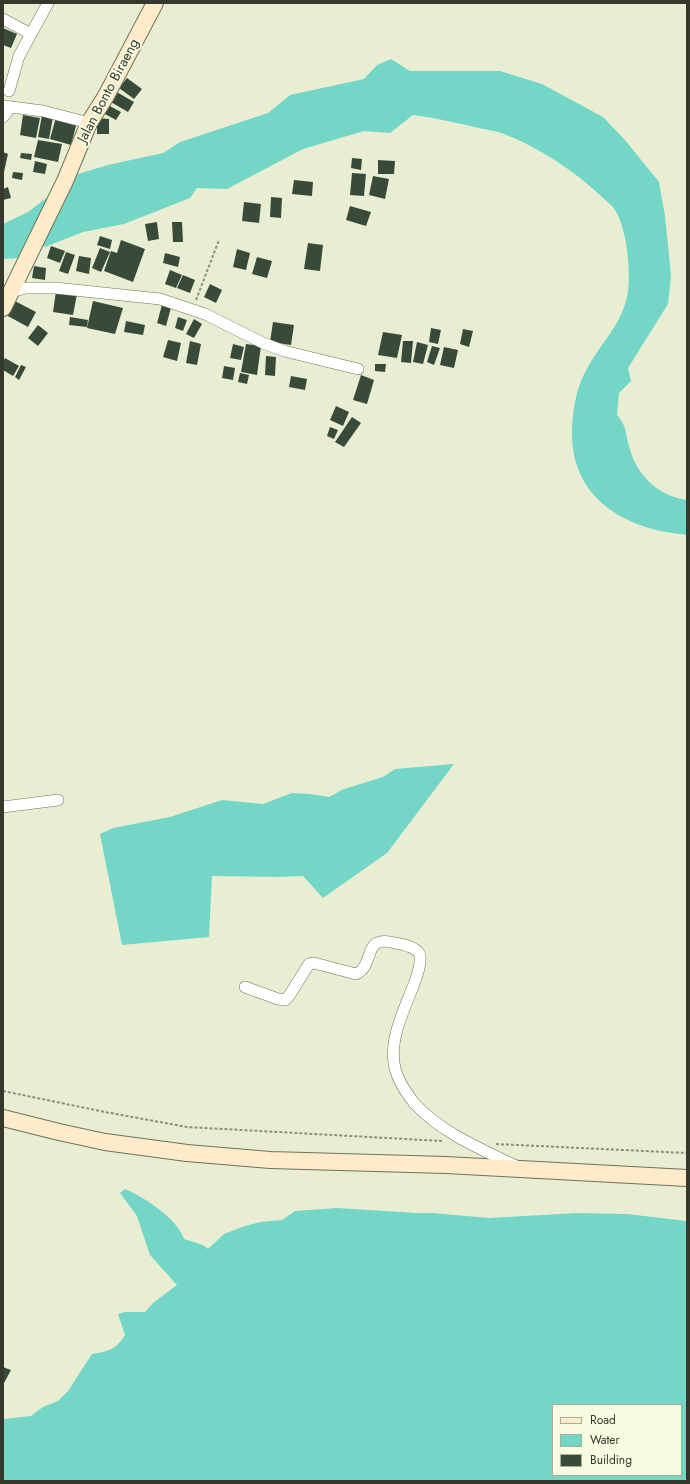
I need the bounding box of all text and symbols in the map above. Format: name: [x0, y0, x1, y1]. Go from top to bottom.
street label: Jalan Bonto Biraeng: [75, 36, 143, 146]
legend: [552, 1404, 682, 1476]
text: Road: [590, 1411, 616, 1429]
text: Water: [590, 1431, 620, 1449]
text: Building: [590, 1451, 632, 1469]

